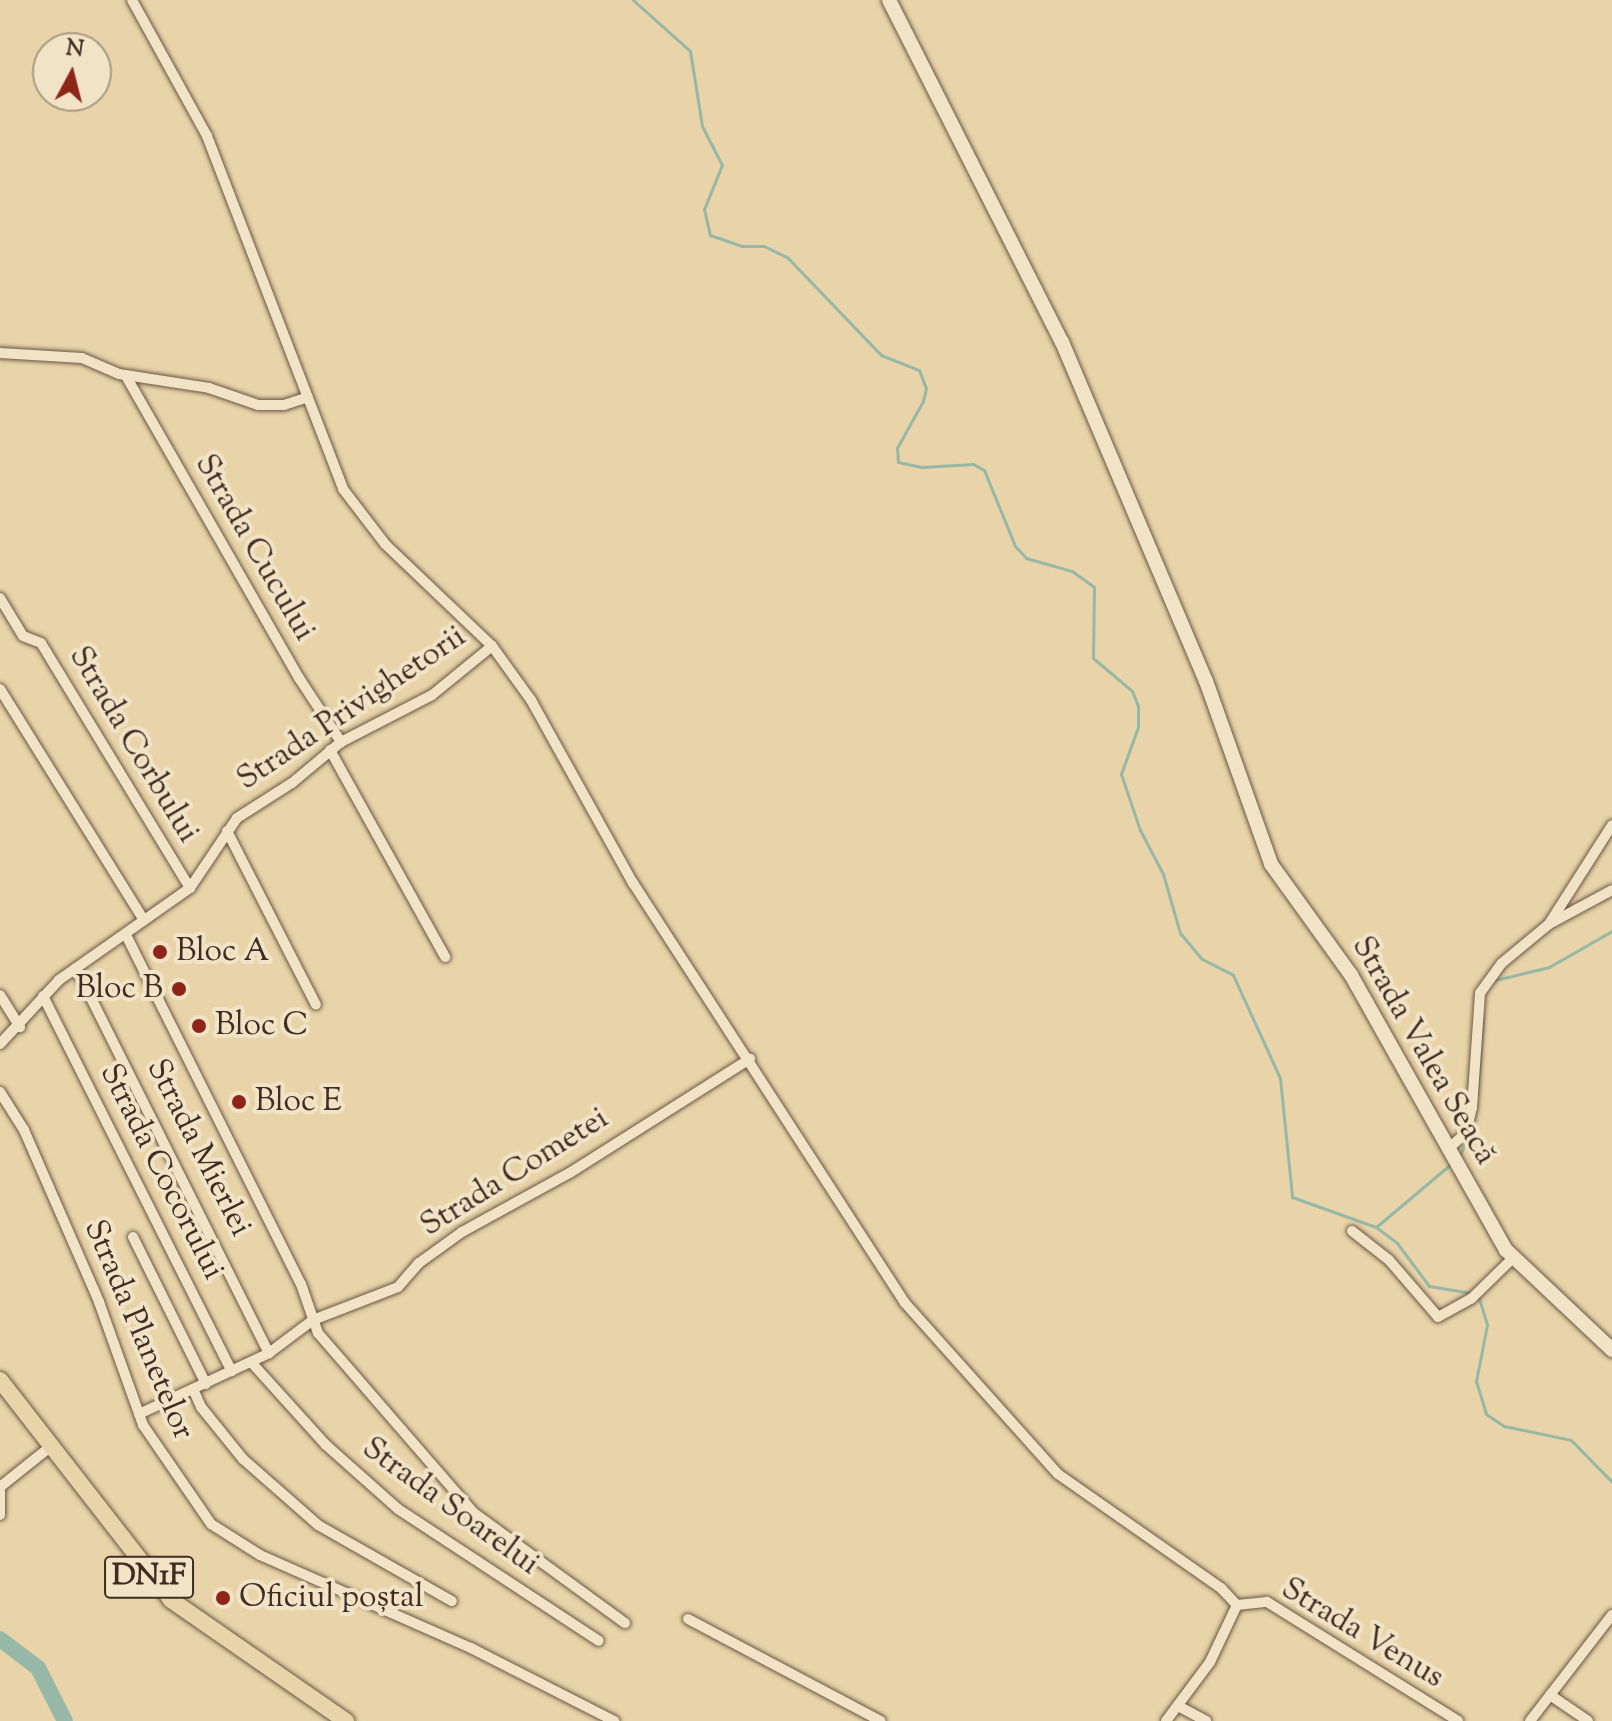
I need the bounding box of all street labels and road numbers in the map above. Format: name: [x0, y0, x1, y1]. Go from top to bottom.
street label: Strada Cucului: [185, 448, 323, 648]
street label: Strada Privighetorii: [230, 618, 474, 800]
street label: Strada Corbului: [59, 640, 207, 850]
street label: Strada Valea Seacă: [1342, 930, 1504, 1172]
street label: Strada Mierlei: [137, 1053, 259, 1243]
street label: Strada Cocorului: [90, 1058, 232, 1286]
street label: Strada Cometei: [414, 1100, 616, 1246]
street label: Strada Planetelor: [74, 1214, 202, 1446]
street label: Strada Soarelui: [354, 1430, 546, 1584]
road number: DN1F: [103, 1551, 195, 1603]
street label: Strada Venus: [1274, 1570, 1450, 1698]

